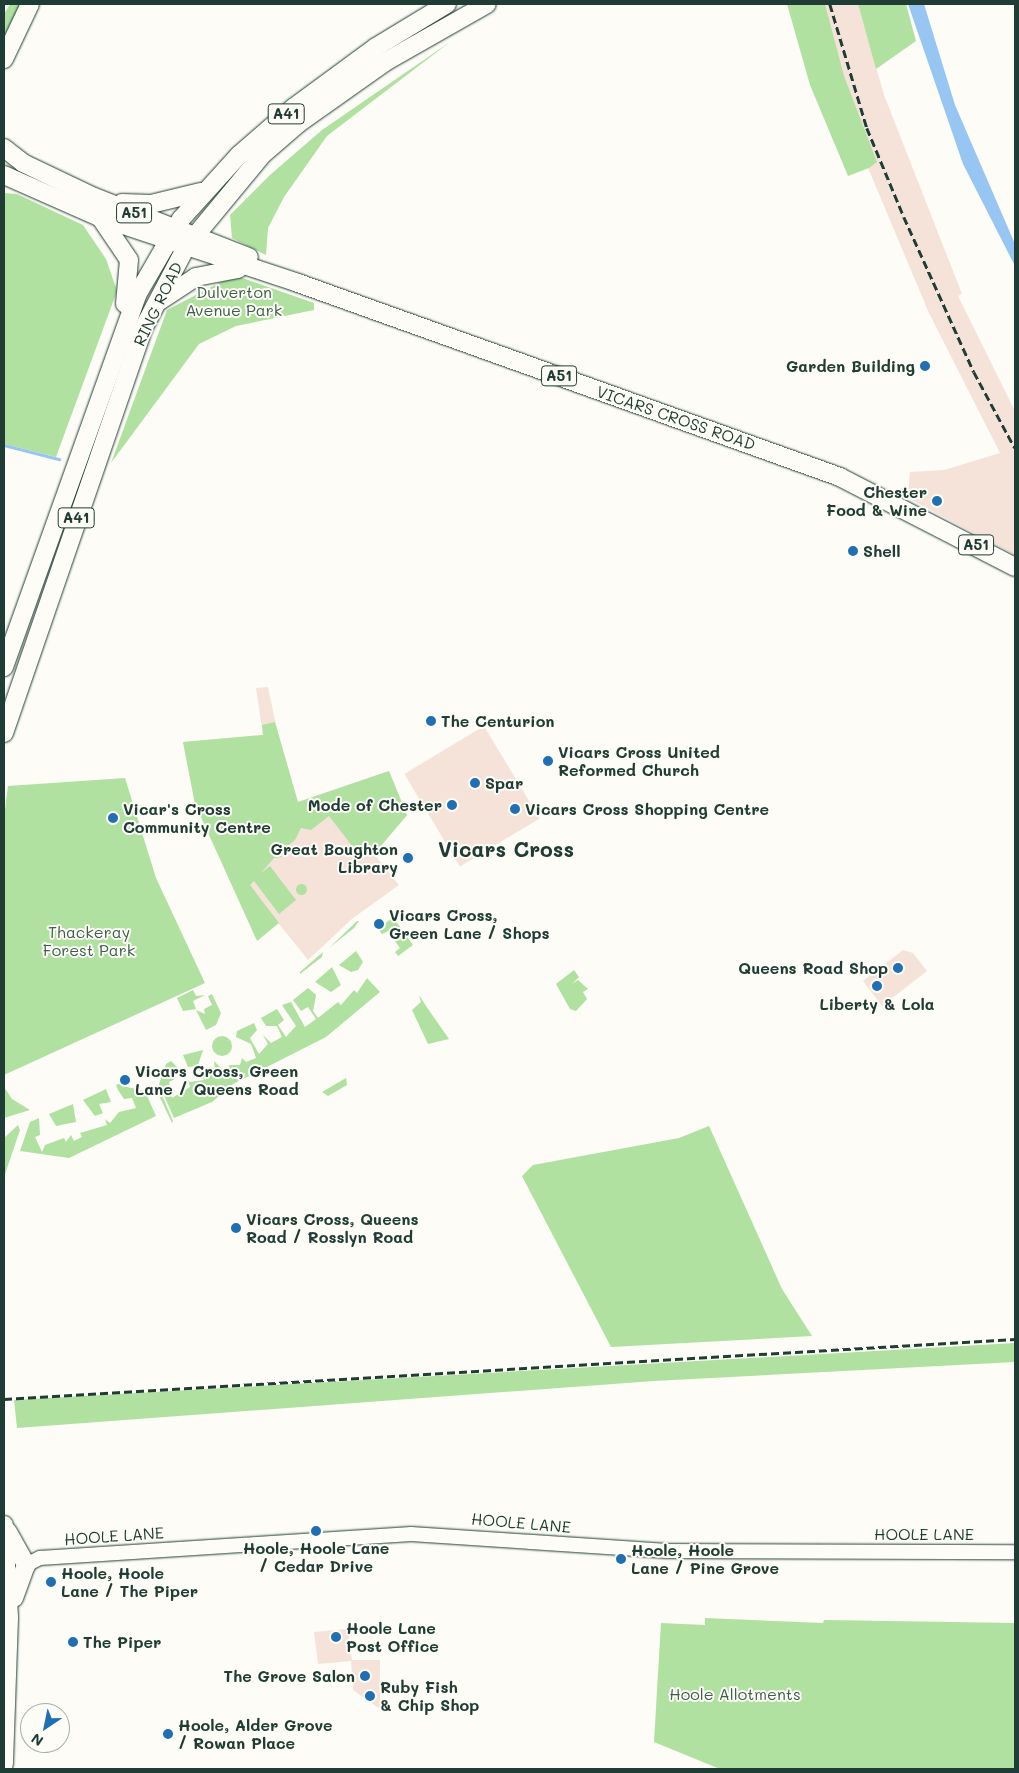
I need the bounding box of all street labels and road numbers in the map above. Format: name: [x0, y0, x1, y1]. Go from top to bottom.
road number: A41: [267, 102, 305, 126]
road number: A51: [115, 200, 153, 226]
street label: RING ROAD: [129, 259, 187, 349]
road number: A51: [540, 364, 578, 388]
street label: VICARS CROSS ROAD: [594, 382, 758, 454]
road number: A41: [57, 506, 95, 530]
road number: A51: [957, 532, 995, 558]
street label: HOOLE LANE: [470, 1509, 572, 1537]
street label: HOOLE LANE: [63, 1523, 165, 1549]
street label: HOOLE LANE: [874, 1524, 974, 1544]

